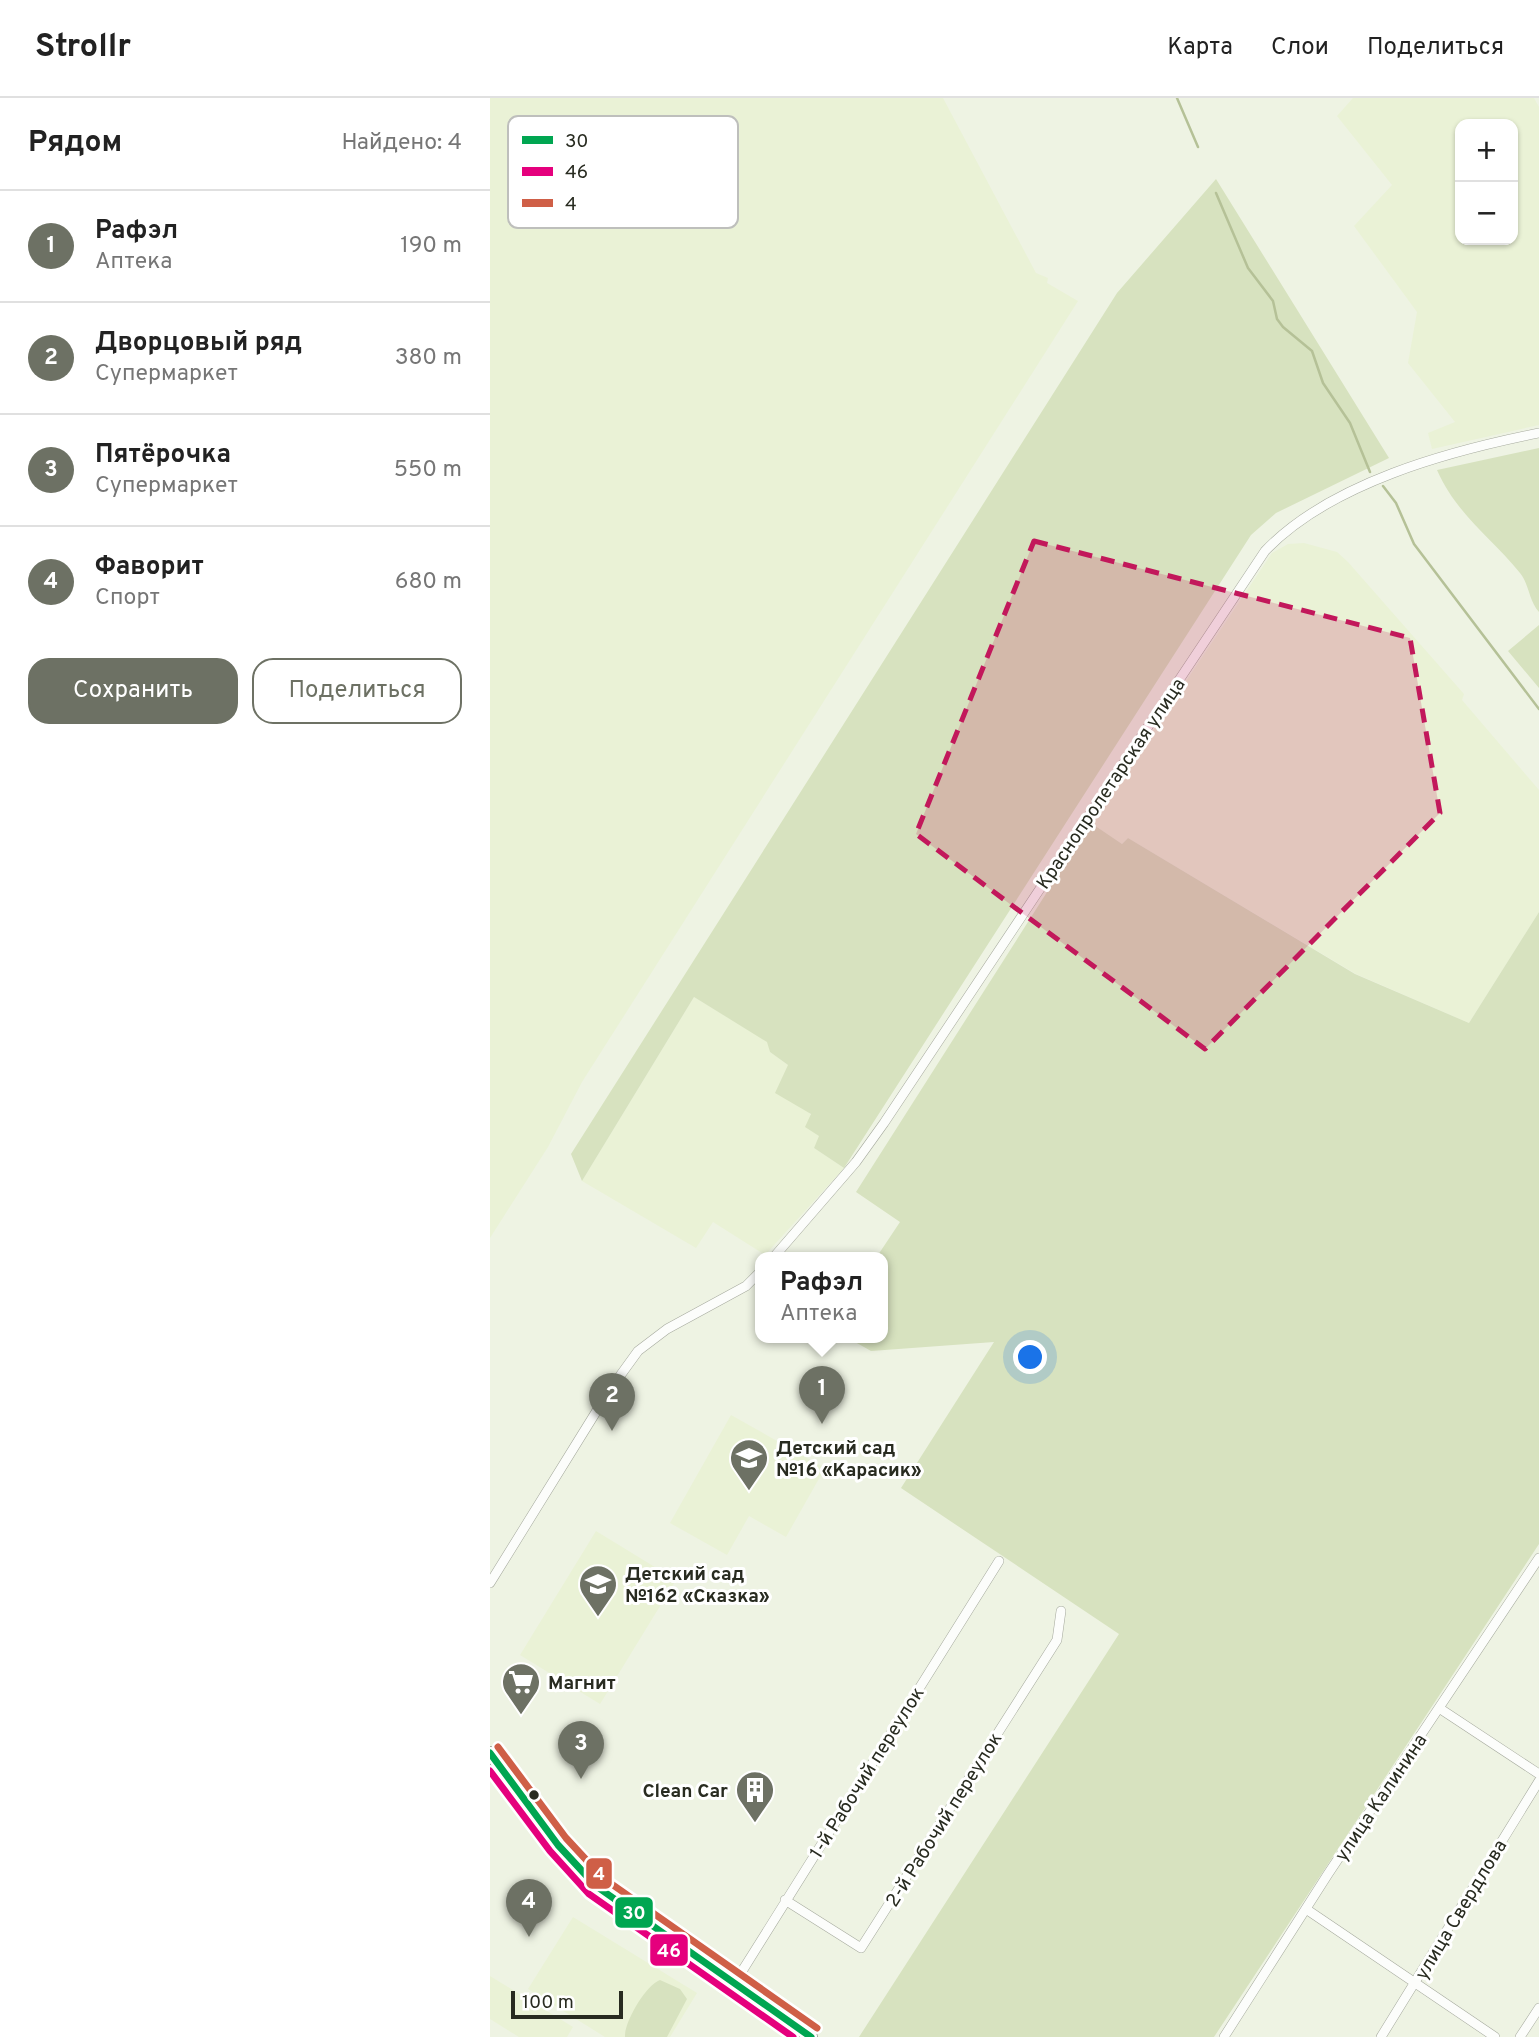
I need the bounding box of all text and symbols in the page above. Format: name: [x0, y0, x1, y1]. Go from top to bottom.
text: Strollr: [35, 27, 131, 69]
text: Карта: [1167, 33, 1233, 63]
text: Слои: [1271, 33, 1329, 63]
text: Поделиться: [1367, 33, 1504, 63]
legend: [508, 116, 738, 228]
map controls: [1455, 119, 1518, 245]
button: +: [1455, 119, 1518, 182]
text: Рядом: [28, 125, 122, 162]
text: Найдено: 4: [341, 129, 462, 158]
text: 30: [565, 130, 588, 154]
text: 46: [565, 161, 588, 185]
button: −: [1455, 182, 1518, 245]
text: 4: [565, 193, 577, 217]
text: Рафэл: [95, 215, 178, 248]
text: 1: [46, 232, 56, 261]
text: 190 m: [400, 232, 462, 261]
text: Аптека: [95, 248, 172, 277]
text: Дворцовый ряд: [95, 327, 302, 360]
text: 2: [44, 344, 58, 373]
text: 380 m: [395, 344, 462, 373]
text: Супермаркет: [95, 360, 238, 389]
text: Пятёрочка: [95, 439, 231, 472]
text: 3: [44, 456, 58, 485]
text: 550 m: [394, 456, 462, 485]
text: Супермаркет: [95, 472, 238, 501]
text: Фаворит: [95, 551, 204, 584]
text: 4: [44, 568, 58, 597]
text: 680 m: [395, 568, 462, 597]
text: Спорт: [95, 584, 160, 613]
button: Сохранить: [28, 658, 238, 724]
button: Поделиться: [252, 658, 462, 724]
street label: Краснопролетарская улица: [1032, 674, 1191, 894]
popup: [755, 1252, 888, 1343]
text: Рафэл: [780, 1267, 863, 1300]
text: Аптека: [780, 1300, 857, 1329]
your location: [1013, 1340, 1047, 1374]
pin: 1: [799, 1366, 845, 1424]
pin: 2: [589, 1373, 635, 1431]
school or university icon: Детский сад №16 «Карасик»: [728, 1437, 770, 1492]
place label: Детский сад №16 «Карасик»: [776, 1437, 922, 1483]
school or university icon: Детский сад №162 «Сказка»: [577, 1563, 619, 1618]
place label: Детский сад №162 «Сказка»: [625, 1563, 770, 1609]
supermarket icon: Магнит: [500, 1661, 542, 1716]
place label: Магнит: [548, 1672, 616, 1696]
street label: 1-й Рабочий переулок: [805, 1683, 930, 1863]
pin: 3: [558, 1721, 604, 1779]
street label: 2-й Рабочий переулок: [881, 1728, 1008, 1912]
street label: улица Калинина: [1330, 1730, 1433, 1866]
building icon: Clean Car: [734, 1769, 776, 1824]
place label: Clean Car: [642, 1780, 728, 1804]
unlabelled marker: [527, 1788, 541, 1802]
street label: улица Свердлова: [1410, 1836, 1513, 1985]
line badge: 4: [585, 1857, 613, 1890]
text: 4: [593, 1863, 605, 1887]
pin: 4: [506, 1879, 552, 1937]
line badge: 30: [614, 1896, 654, 1929]
text: 30: [622, 1902, 646, 1926]
line badge: 46: [649, 1933, 689, 1967]
text: 46: [657, 1940, 681, 1964]
scale bar: [511, 1988, 623, 2020]
text: 100 m: [522, 1991, 574, 2015]

